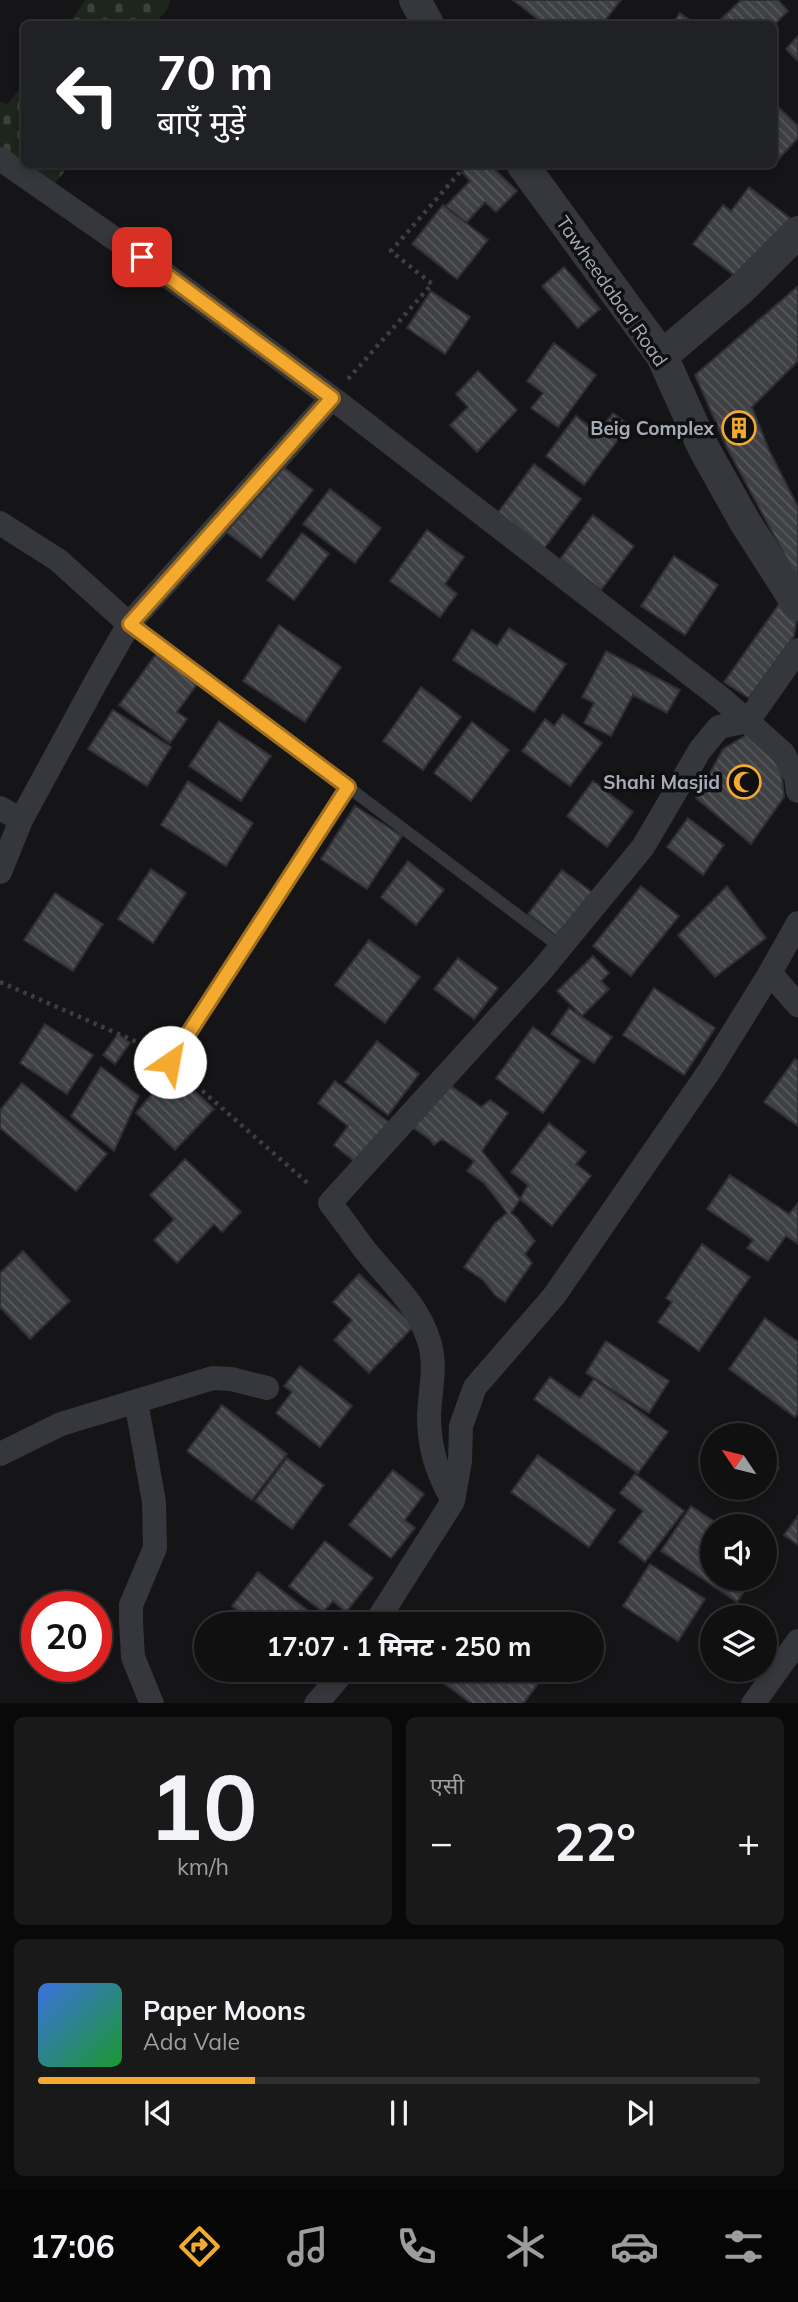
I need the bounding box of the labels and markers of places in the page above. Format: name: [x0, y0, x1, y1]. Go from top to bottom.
pin: [112, 227, 172, 287]
building icon: Beig Complex: [720, 409, 758, 447]
place label: Beig Complex: [590, 416, 715, 440]
mosque icon: Shahi Masjid: [725, 763, 763, 801]
place label: Shahi Masjid: [603, 770, 720, 794]

